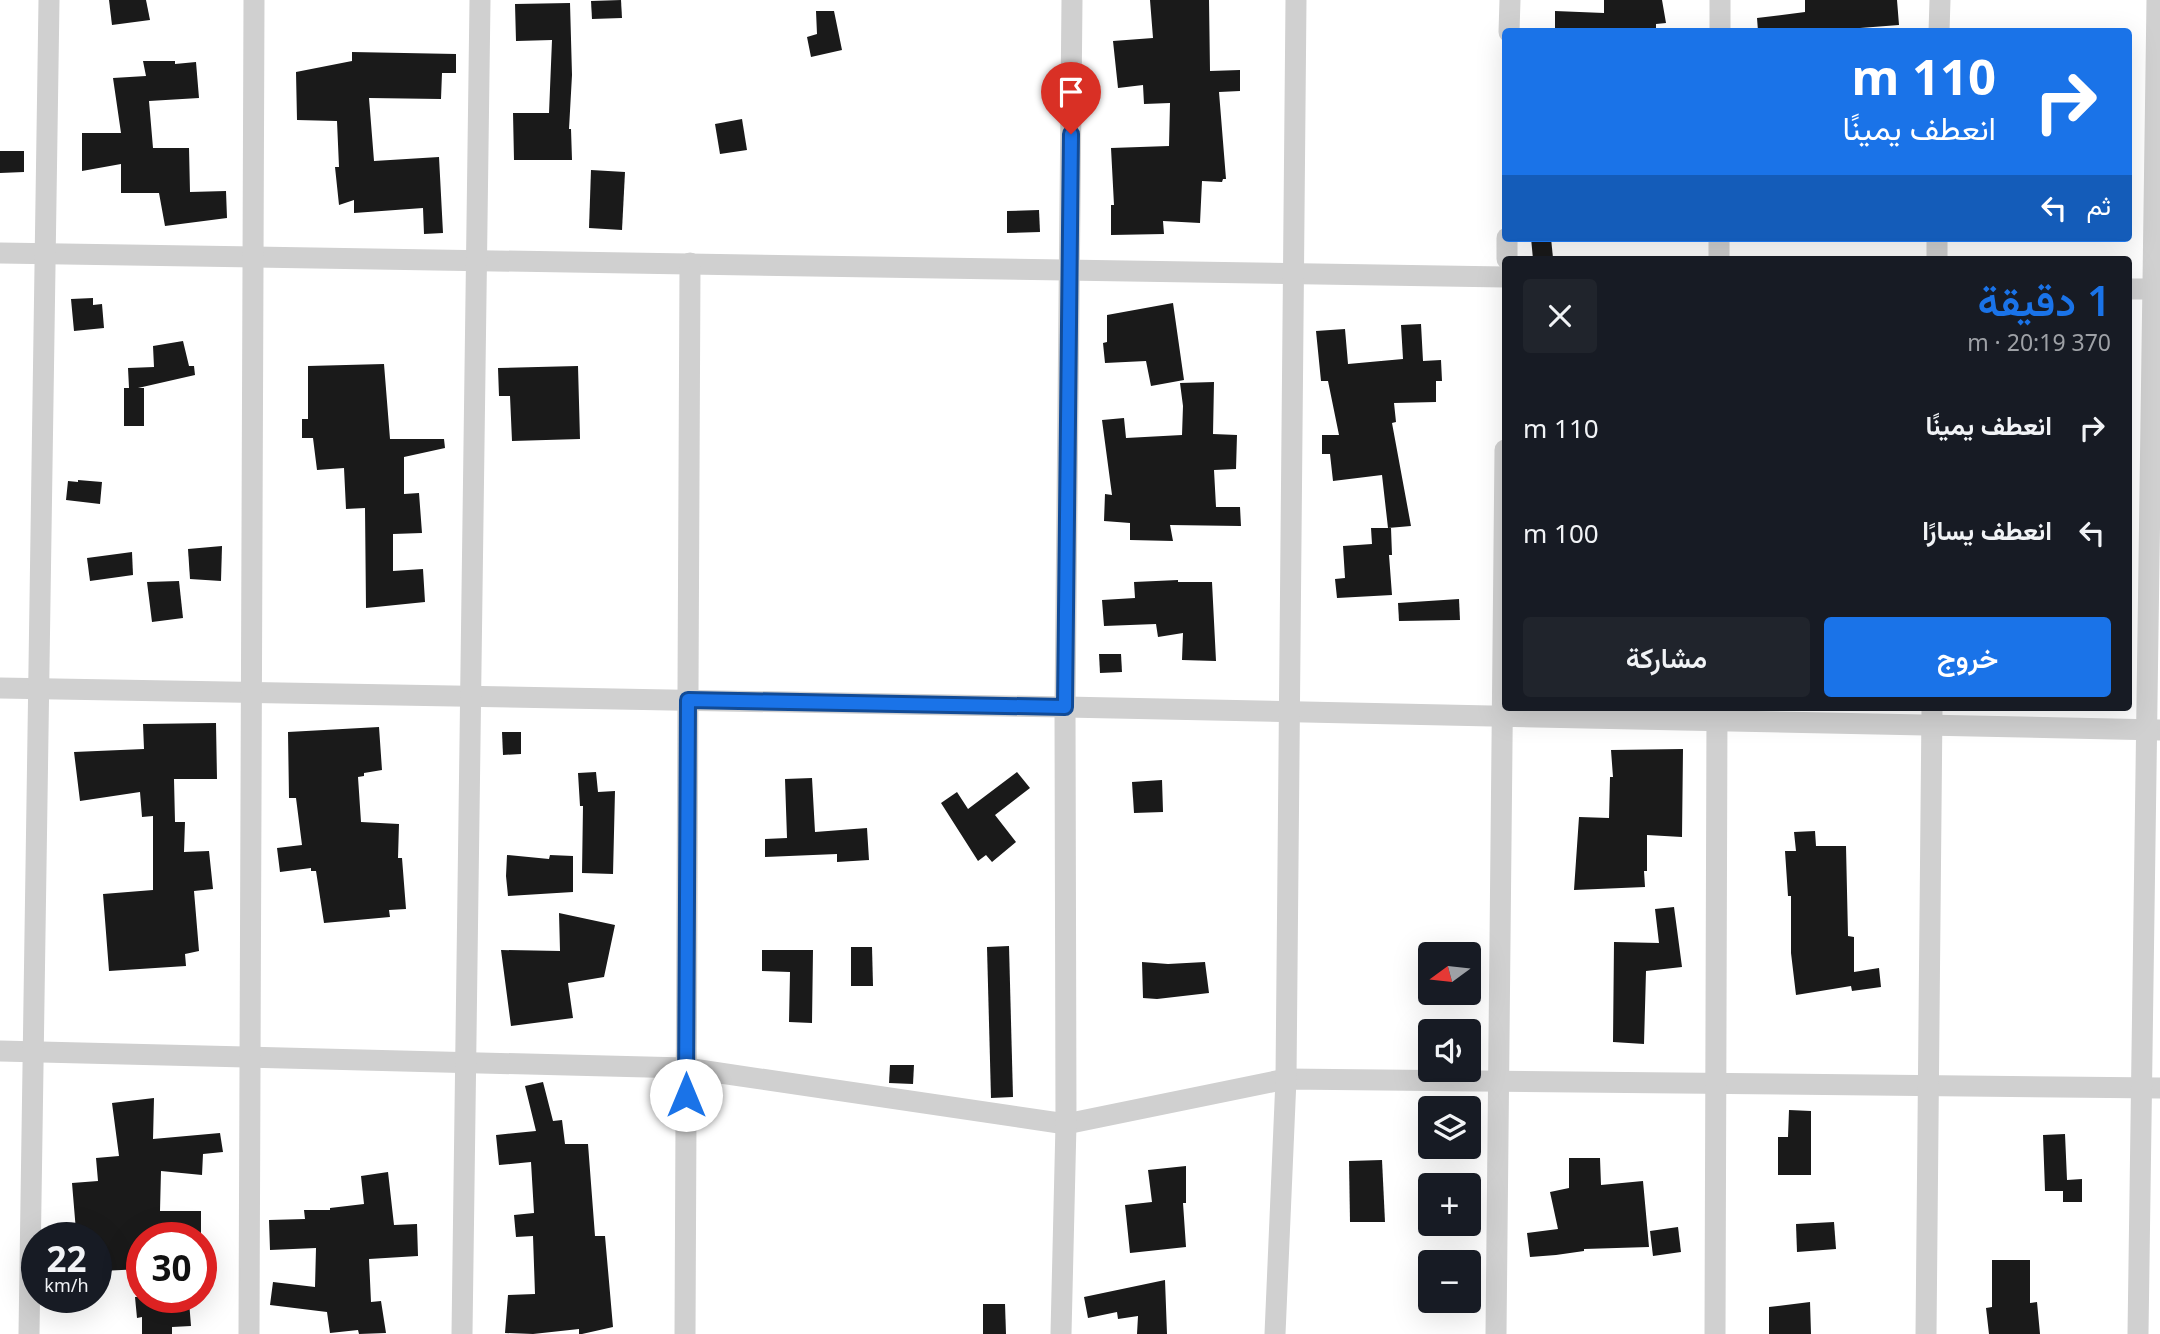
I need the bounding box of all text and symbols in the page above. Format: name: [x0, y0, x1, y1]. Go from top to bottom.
text: 110 m: [1851, 43, 1996, 109]
icon: right: [2020, 56, 2111, 147]
pin: [1041, 62, 1101, 134]
icon: arrive: [1052, 73, 1090, 111]
text: انعطف يمينًا: [1842, 106, 1996, 149]
text: ثم: [2087, 187, 2111, 223]
icon: left: [2035, 189, 2073, 227]
text: 1 دقيقة: [1977, 271, 2111, 328]
button: close: [1523, 279, 1597, 353]
text: 370 m · 20:19: [1967, 326, 2111, 358]
text: انعطف يمينًا: [1925, 407, 2052, 443]
icon: right: [2073, 409, 2111, 447]
text: 110 m: [1523, 410, 1599, 446]
text: انعطف يسارًا: [1922, 512, 2052, 548]
icon: left: [2073, 514, 2111, 552]
text: 100 m: [1523, 515, 1599, 551]
button: مشاركة: [1523, 617, 1810, 697]
button: خروج: [1824, 617, 2111, 697]
north arrow: [1418, 942, 1480, 1004]
map controls: [1418, 942, 1481, 1313]
button: sound: [1418, 1019, 1481, 1082]
position arrow: [649, 1058, 723, 1132]
button: layers: [1418, 1096, 1481, 1159]
button: +: [1418, 1173, 1481, 1236]
speed limit sign: 30: [126, 1222, 217, 1313]
text: 22: [46, 1235, 87, 1282]
button: −: [1418, 1250, 1481, 1313]
text: km/h: [44, 1273, 89, 1297]

